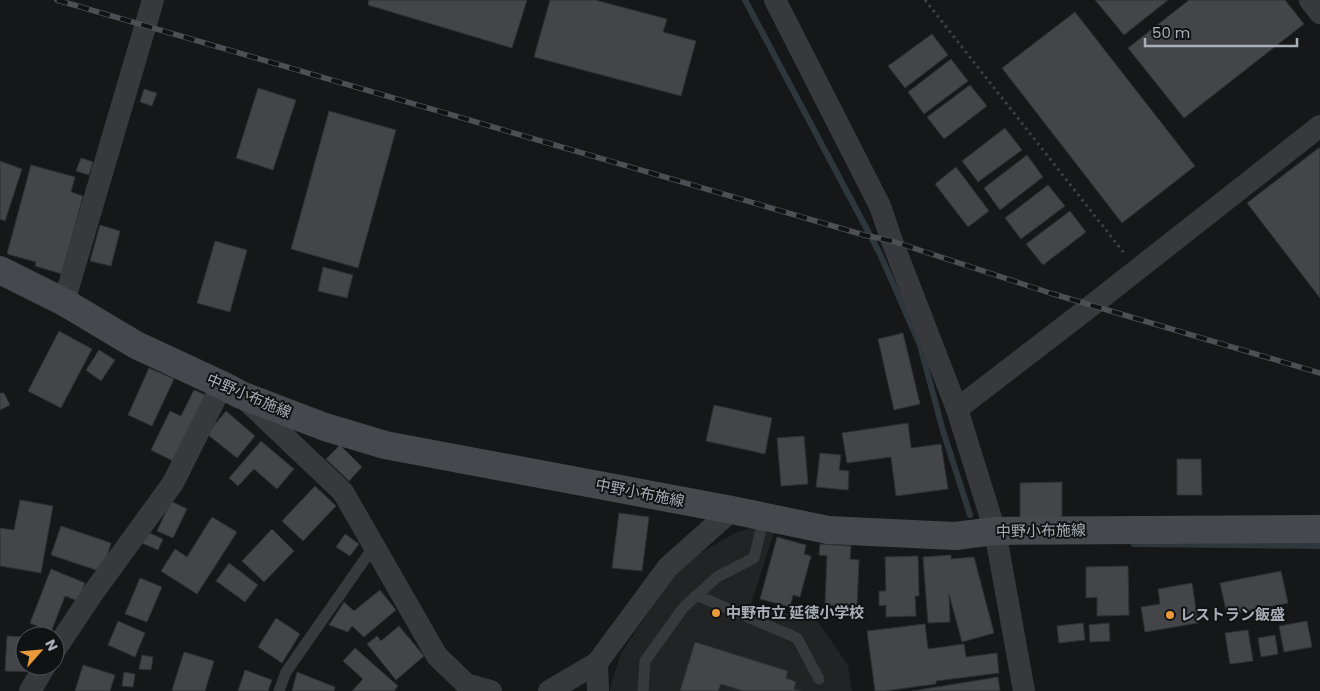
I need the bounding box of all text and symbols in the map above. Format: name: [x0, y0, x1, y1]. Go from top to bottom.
scale bar: [1145, 15, 1298, 47]
text: 50 m: [1152, 22, 1190, 43]
street label: 中野小布施線: [204, 368, 295, 423]
street label: 中野小布施線: [594, 474, 686, 511]
street label: 中野小布施線: [996, 519, 1086, 542]
place label: 中野市立 延徳小学校: [726, 602, 864, 623]
place label: レストラン飯盛: [1180, 604, 1285, 625]
marker: 中野市立 延徳小学校: [710, 607, 722, 619]
marker: レストラン飯盛: [1164, 609, 1176, 621]
north arrow: [15, 626, 65, 676]
text: N: [40, 636, 63, 654]

